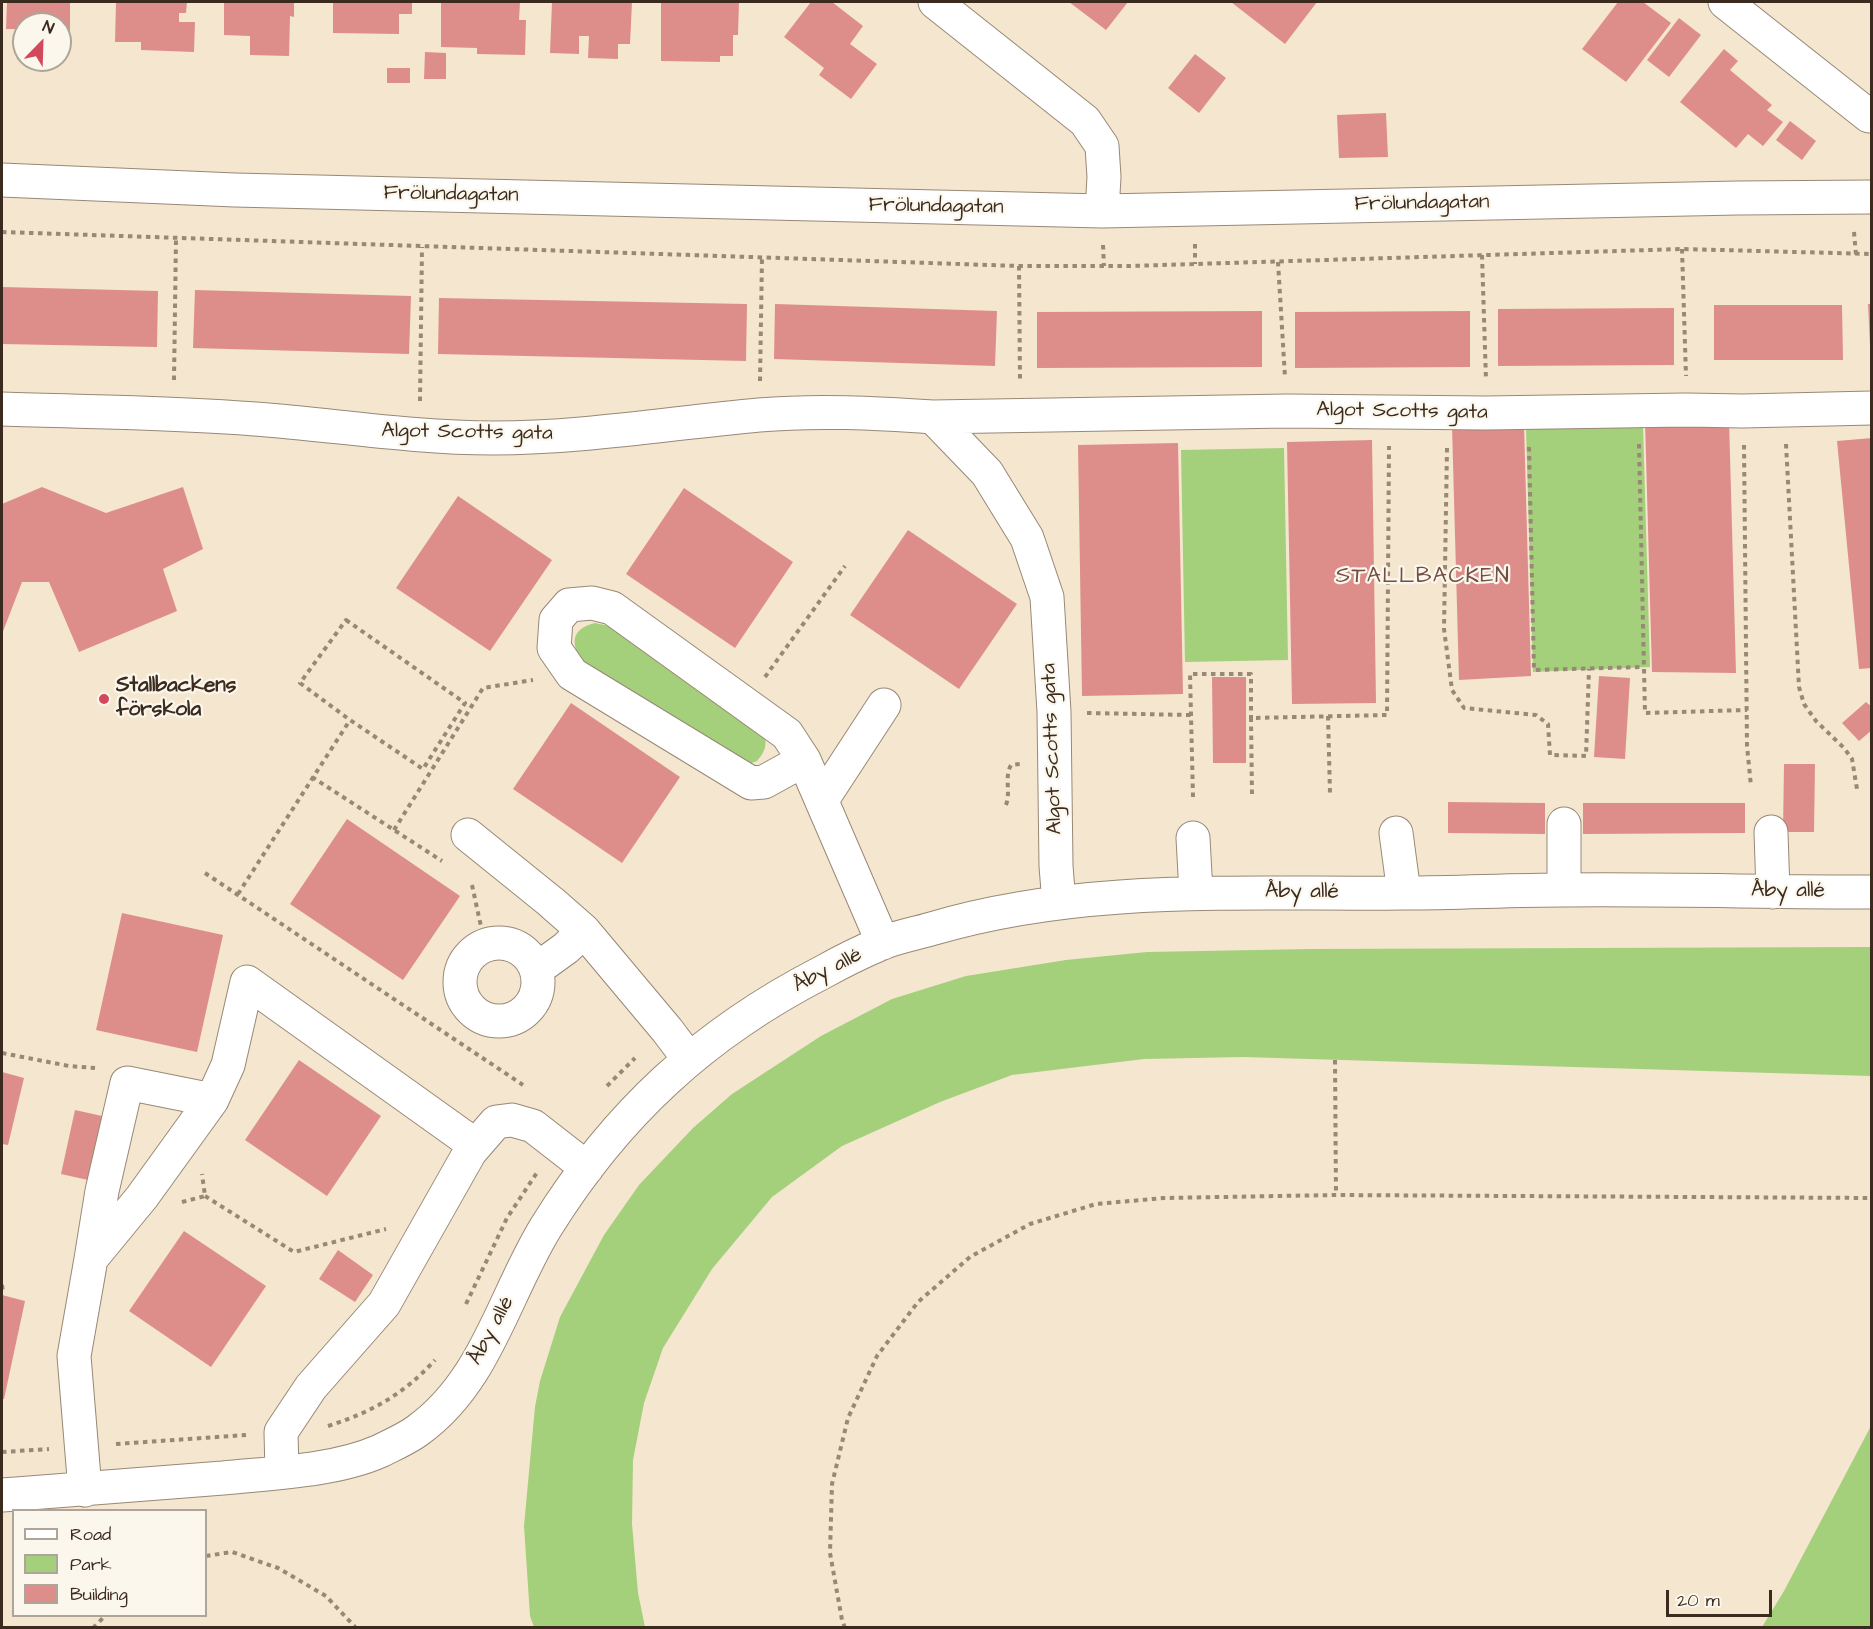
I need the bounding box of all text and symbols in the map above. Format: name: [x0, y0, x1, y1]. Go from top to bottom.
north arrow: [12, 12, 72, 72]
text: N: [39, 15, 57, 39]
street label: Frölundagatan: [383, 181, 519, 209]
street label: Frölundagatan: [1354, 190, 1490, 218]
street label: Frölundagatan: [868, 193, 1004, 221]
street label: Algot Scotts gata: [1316, 398, 1488, 426]
street label: Algot Scotts gata: [381, 419, 553, 447]
district label: STALLBACKEN: [1336, 564, 1510, 590]
street label: Algot Scotts gata: [1037, 663, 1069, 835]
place label: Stallbackens förskola: [116, 674, 236, 724]
marker: Stallbackens förskola: [97, 692, 111, 706]
street label: Åby allé: [1751, 879, 1825, 905]
street label: Åby allé: [1265, 880, 1339, 906]
street label: Åby allé: [789, 943, 867, 999]
street label: Åby allé: [464, 1292, 520, 1370]
legend: [12, 1509, 207, 1617]
text: Road: [70, 1522, 111, 1547]
text: Park: [70, 1552, 112, 1577]
scale bar: [1669, 1578, 1776, 1616]
text: Building: [70, 1582, 128, 1607]
text: 20 m: [1677, 1588, 1720, 1613]

